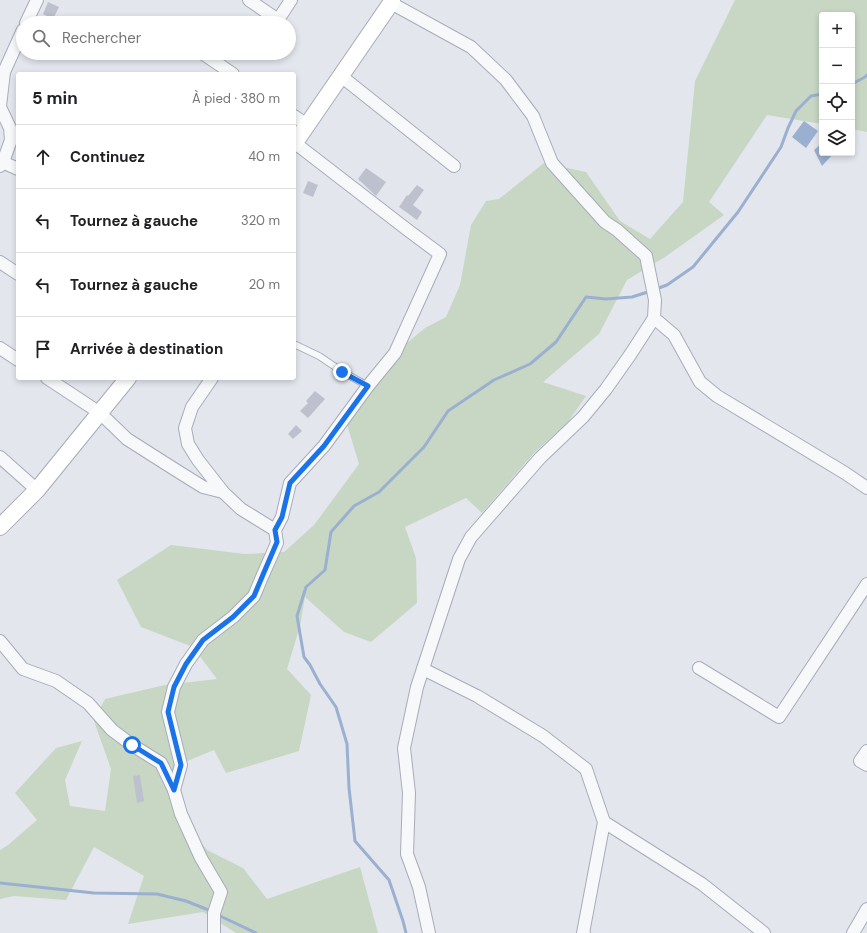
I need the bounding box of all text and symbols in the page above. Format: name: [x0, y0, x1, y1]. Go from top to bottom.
map controls: [819, 12, 855, 156]
button: +: [819, 12, 855, 48]
search box: [16, 16, 296, 60]
icon: search: [30, 27, 52, 49]
text: Rechercher: [62, 28, 141, 48]
button: −: [819, 48, 855, 84]
button: locate: [819, 84, 855, 120]
text: 5 min: [32, 87, 78, 109]
text: À pied · 380 m: [192, 90, 280, 107]
button: layers: [819, 120, 855, 156]
icon: ahead: [32, 146, 54, 168]
text: Continuez: [70, 147, 145, 167]
text: 40 m: [248, 148, 280, 165]
icon: left: [32, 210, 54, 232]
text: Tournez à gauche: [70, 211, 198, 231]
text: 320 m: [241, 212, 280, 229]
icon: left: [32, 274, 54, 296]
text: Tournez à gauche: [70, 275, 198, 295]
text: 20 m: [249, 276, 280, 293]
icon: arrive: [32, 338, 54, 360]
text: Arrivée à destination: [70, 339, 223, 359]
route end: [333, 363, 351, 381]
route start: [123, 736, 141, 754]

